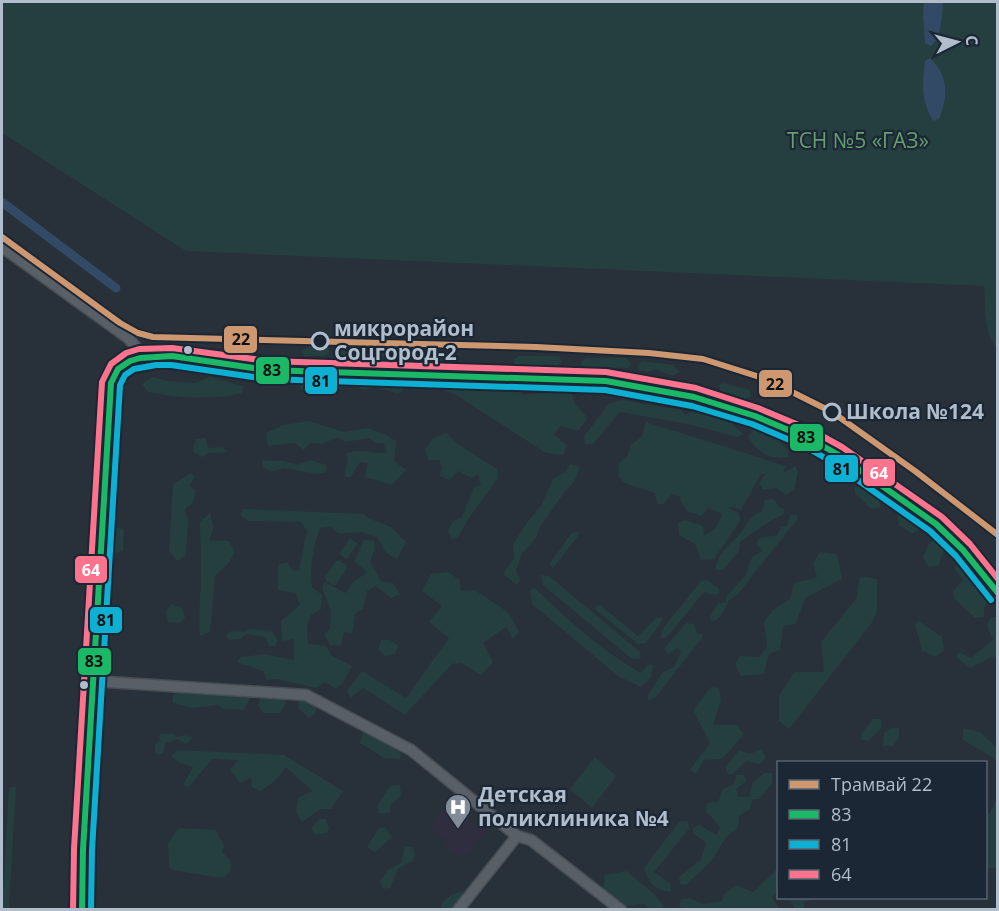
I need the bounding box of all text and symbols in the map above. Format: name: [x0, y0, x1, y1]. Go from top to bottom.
north arrow: [927, 12, 987, 72]
text: С: [960, 34, 983, 47]
park label: ТСН №5 «ГАЗ»: [787, 126, 929, 154]
place label: микрорайон Соцгород-2: [334, 314, 474, 366]
line badge: 22: [223, 325, 258, 354]
text: 22: [232, 328, 250, 350]
marker: микрорайон Соцгород-2: [311, 332, 329, 350]
unlabelled marker: [182, 344, 194, 356]
line badge: 83: [255, 356, 290, 385]
text: 83: [263, 359, 281, 381]
line badge: 81: [304, 366, 338, 395]
line badge: 22: [758, 369, 793, 398]
text: 81: [312, 370, 330, 392]
text: 22: [766, 373, 784, 395]
place label: Школа №124: [846, 397, 984, 425]
marker: Школа №124: [823, 403, 841, 421]
line badge: 83: [789, 423, 824, 452]
text: 83: [797, 426, 815, 448]
line badge: 81: [824, 454, 859, 483]
text: 81: [833, 458, 851, 480]
line badge: 64: [862, 458, 896, 487]
text: 64: [870, 462, 888, 484]
line badge: 64: [74, 555, 108, 584]
text: 64: [82, 559, 100, 581]
line badge: 81: [89, 606, 123, 634]
text: 81: [97, 609, 115, 631]
line badge: 83: [77, 647, 112, 676]
text: 83: [85, 650, 103, 672]
unlabelled marker: [78, 679, 90, 691]
legend: [777, 761, 987, 899]
text: Трамвай 22: [831, 772, 932, 796]
place label: Детская поликлиника №4: [478, 780, 669, 832]
hospital icon: Детская поликлиника №4: [443, 792, 473, 830]
text: 83: [831, 802, 852, 826]
text: 81: [831, 832, 852, 856]
text: 64: [831, 862, 852, 886]

